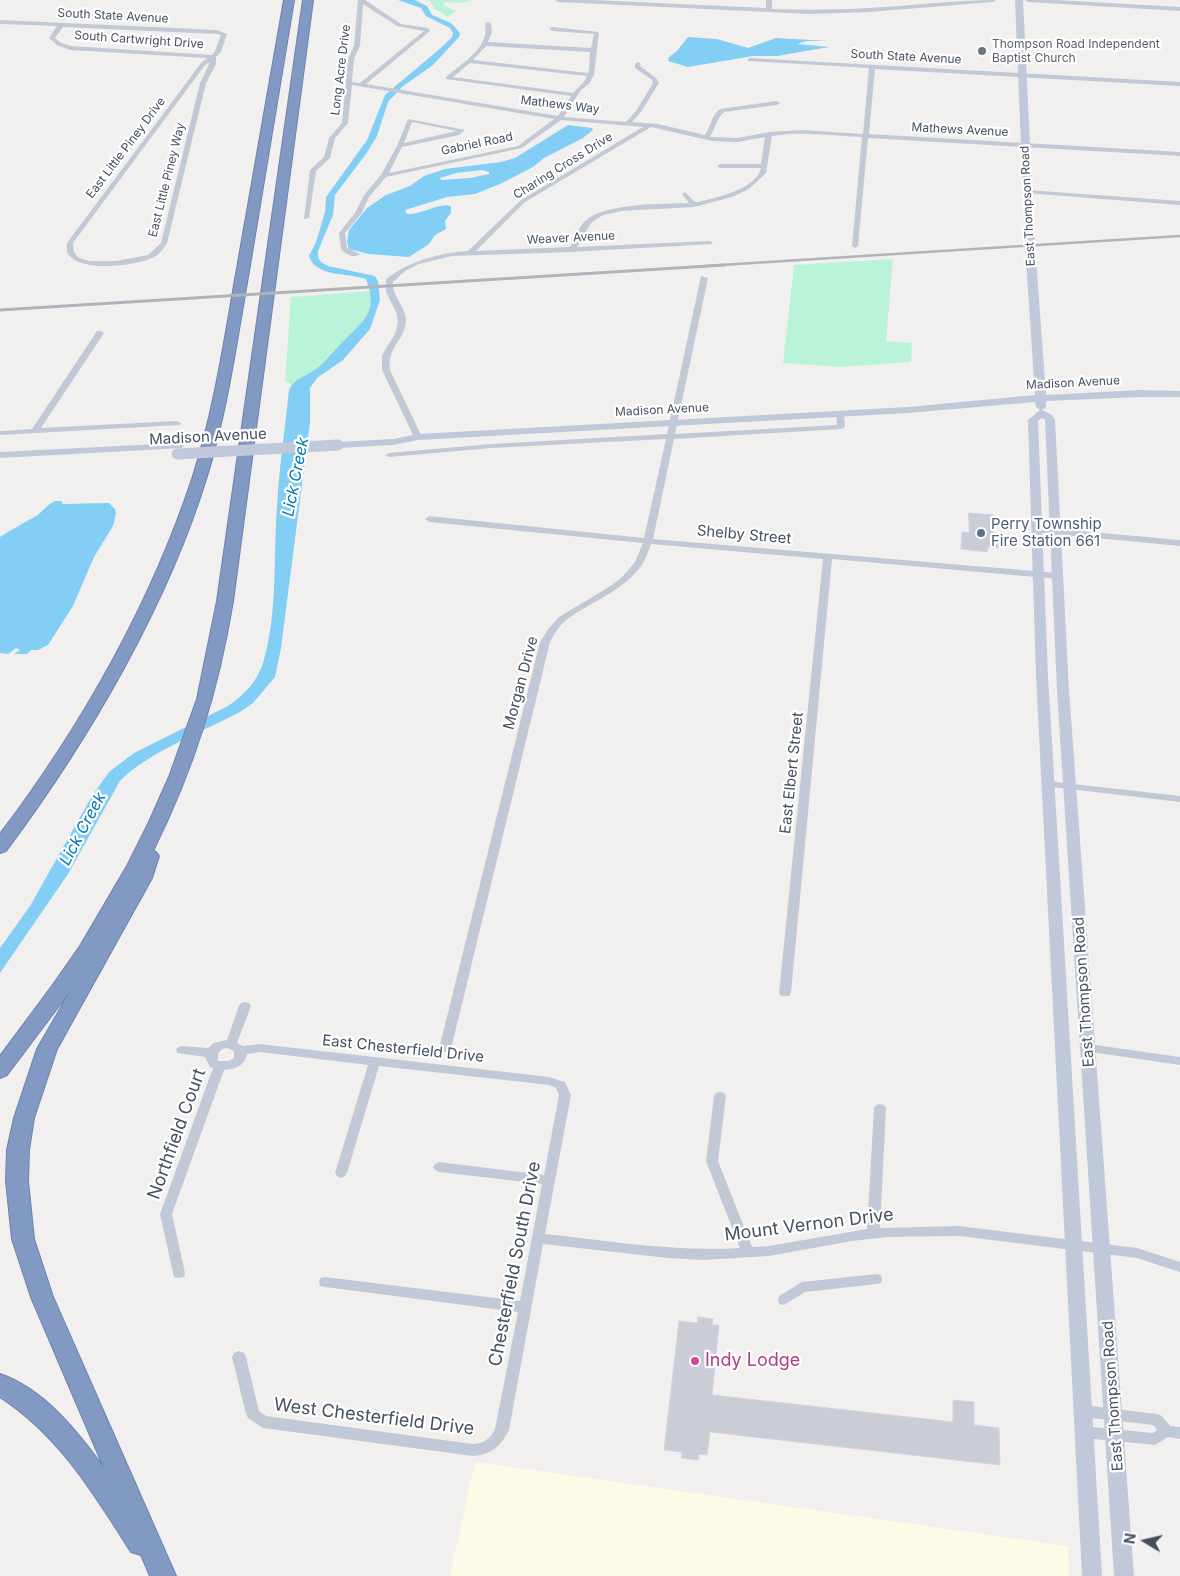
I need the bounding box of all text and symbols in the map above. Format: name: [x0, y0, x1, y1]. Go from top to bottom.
street label: South State Avenue: [57, 6, 169, 26]
street label: Long Acre Drive: [328, 24, 354, 116]
street label: South Cartwright Drive: [74, 28, 204, 52]
place label: Thompson Road Independent Baptist Church: [992, 37, 1160, 65]
marker: Thompson Road Independent Baptist Church: [976, 45, 988, 57]
street label: South State Avenue: [850, 47, 962, 67]
street label: Mathews Way: [520, 93, 600, 117]
street label: East Little Piney Drive: [83, 95, 169, 201]
street label: Mathews Avenue: [911, 120, 1009, 140]
street label: East Little Piney Way: [146, 121, 188, 239]
street label: Gabriel Road: [440, 129, 514, 159]
street label: Charing Cross Drive: [511, 130, 615, 202]
street label: East Thompson Road: [1018, 145, 1038, 267]
street label: Weaver Avenue: [526, 228, 616, 248]
street label: Madison Avenue: [1026, 373, 1120, 393]
street label: Madison Avenue: [615, 400, 709, 420]
street label: Madison Avenue: [149, 425, 267, 449]
water label: Lick Creek: [279, 436, 313, 518]
place label: Perry Township Fire Station 661: [991, 515, 1102, 550]
street label: Shelby Street: [696, 522, 792, 548]
marker: Perry Township Fire Station 661: [975, 527, 987, 539]
street label: Morgan Drive: [500, 634, 542, 732]
street label: East Elbert Street: [777, 711, 807, 835]
water label: Lick Creek: [56, 789, 110, 869]
street label: East Thompson Road: [1070, 916, 1098, 1068]
street label: East Chesterfield Drive: [321, 1032, 485, 1066]
street label: Northfield Court: [143, 1066, 211, 1202]
street label: Chesterfield South Drive: [485, 1160, 545, 1368]
street label: Mount Vernon Drive: [723, 1204, 895, 1246]
street label: East Thompson Road: [1099, 1320, 1127, 1472]
place label: Indy Lodge: [705, 1350, 800, 1372]
marker: Indy Lodge: [689, 1355, 701, 1367]
street label: West Chesterfield Drive: [273, 1394, 475, 1440]
north arrow: [1120, 1516, 1170, 1566]
text: N: [1120, 1532, 1139, 1545]

